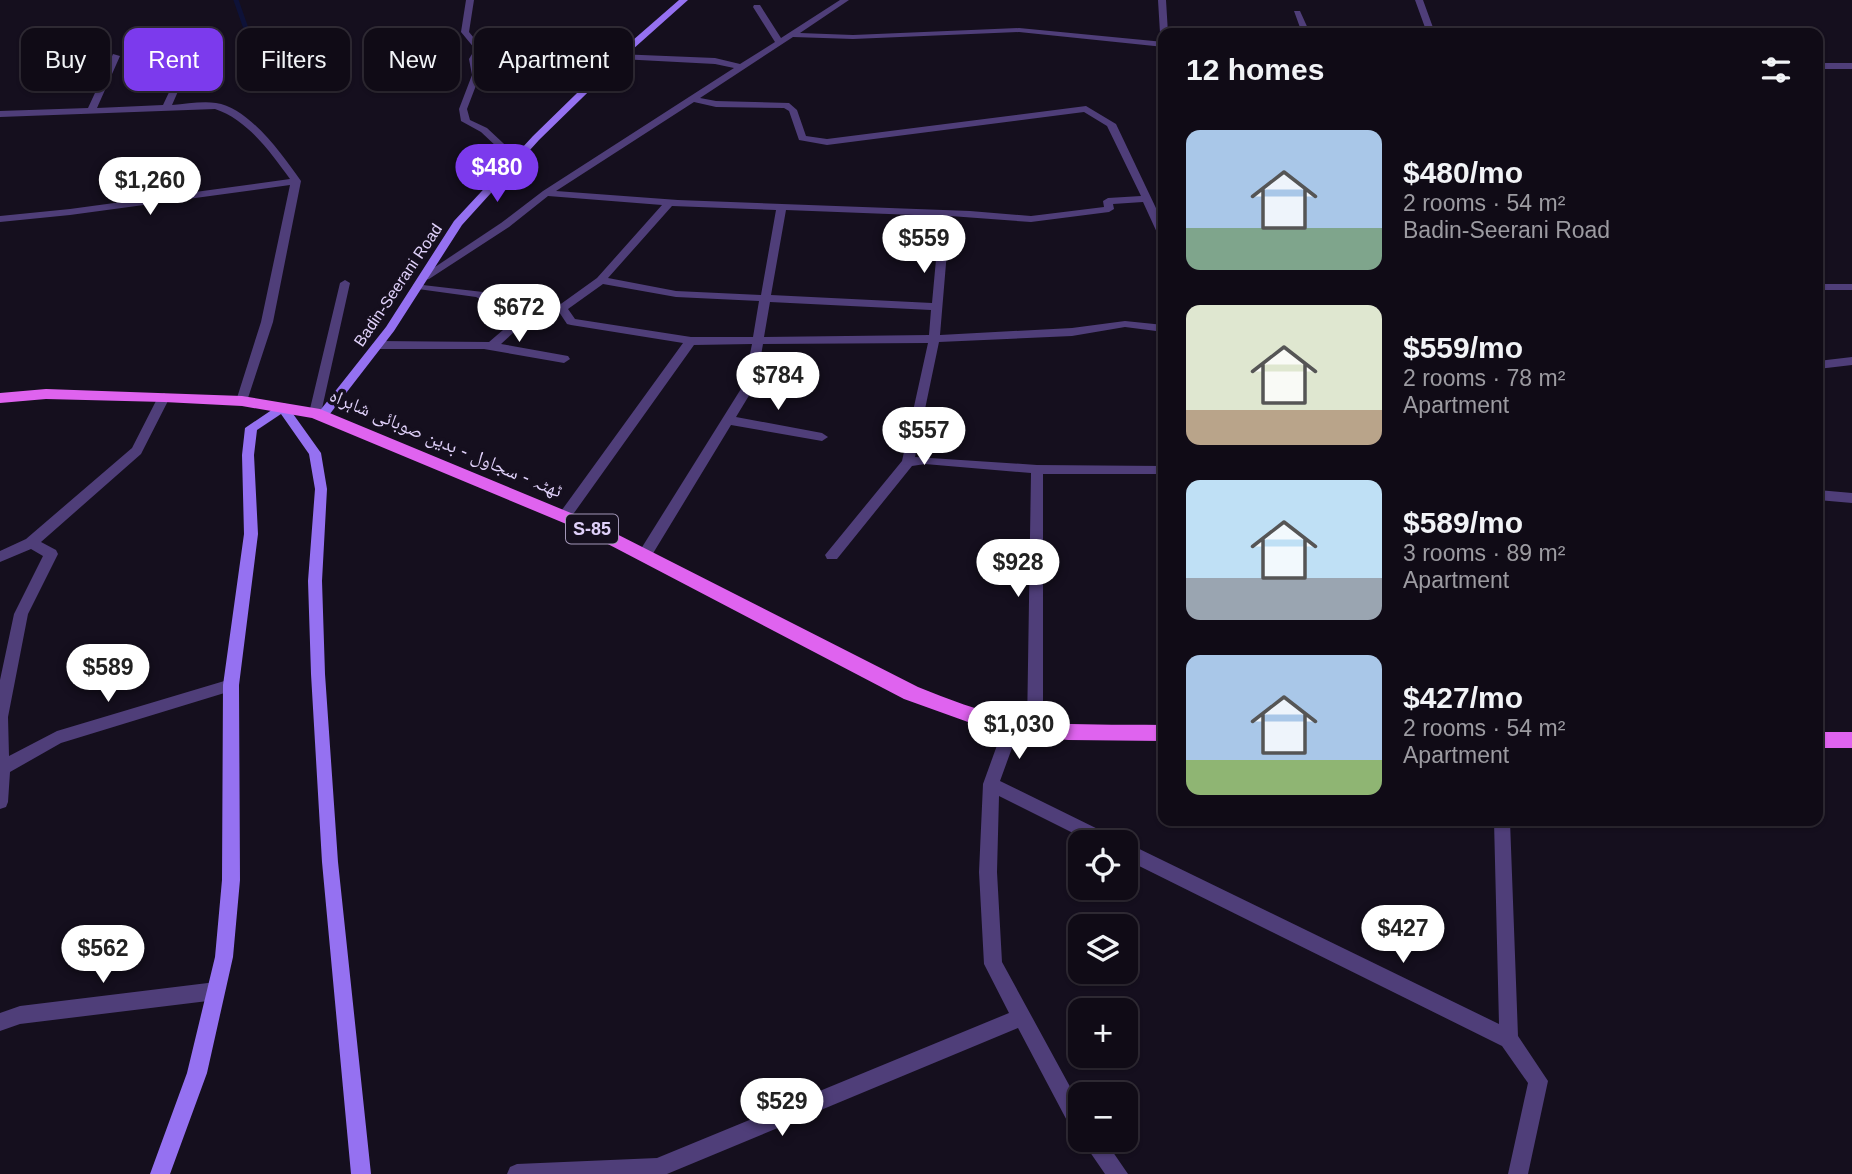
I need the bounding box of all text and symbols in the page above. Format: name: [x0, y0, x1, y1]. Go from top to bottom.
chip: Buy: [21, 28, 110, 91]
chip: Rent: [124, 28, 223, 91]
chip: Filters: [237, 28, 350, 91]
chip: New: [364, 28, 460, 91]
chip: Apartment: [474, 28, 633, 91]
icon: filters: [1757, 51, 1795, 89]
text: 12 homes: [1186, 53, 1324, 86]
pin: $480: [456, 144, 538, 204]
text: $480: [471, 154, 523, 180]
text: $480/mo: [1403, 156, 1523, 189]
pin: $1,260: [93, 158, 207, 217]
icon: home: [1242, 158, 1326, 242]
text: $1,260: [115, 167, 185, 193]
text: 2 rooms · 54 m²: [1403, 190, 1565, 216]
pin: $559: [883, 216, 965, 275]
text: Badin-Seerani Road: [1403, 217, 1610, 243]
street label: Badin-Seerani Road: [351, 221, 445, 349]
text: $559: [898, 225, 950, 251]
pin: $672: [478, 284, 560, 344]
text: $672: [493, 294, 545, 320]
text: $559/mo: [1403, 331, 1523, 364]
icon: home: [1242, 333, 1326, 417]
pin: $784: [737, 352, 819, 412]
text: $784: [752, 362, 804, 388]
text: 2 rooms · 78 m²: [1403, 365, 1565, 391]
street label: ٹھٹہ - سجاول - بدین صوبائی شاہراہ: [326, 384, 565, 503]
text: Apartment: [1403, 392, 1509, 418]
pin: $557: [883, 407, 965, 467]
text: $557: [898, 417, 950, 443]
text: $589/mo: [1403, 506, 1523, 539]
icon: home: [1242, 508, 1326, 592]
road number: S-85: [566, 514, 618, 544]
pin: $928: [977, 540, 1059, 599]
text: 3 rooms · 89 m²: [1403, 540, 1565, 566]
text: $928: [992, 549, 1044, 575]
text: Apartment: [1403, 567, 1509, 593]
pin: $589: [67, 644, 149, 704]
text: $589: [82, 654, 134, 680]
text: $427/mo: [1403, 681, 1523, 714]
icon: home: [1242, 683, 1326, 767]
pin: $1,030: [962, 702, 1076, 761]
text: $1,030: [984, 711, 1054, 737]
text: 2 rooms · 54 m²: [1403, 715, 1565, 741]
text: Apartment: [1403, 742, 1509, 768]
map controls: [1068, 830, 1138, 1152]
button: locate: [1068, 830, 1138, 900]
pin: $427: [1362, 906, 1444, 965]
button: layers: [1068, 914, 1138, 984]
text: $427: [1377, 915, 1429, 941]
pin: $562: [62, 926, 144, 985]
text: $562: [77, 935, 129, 961]
button: +: [1068, 998, 1138, 1068]
pin: $529: [741, 1078, 823, 1138]
button: −: [1068, 1082, 1138, 1152]
text: $529: [756, 1088, 808, 1114]

